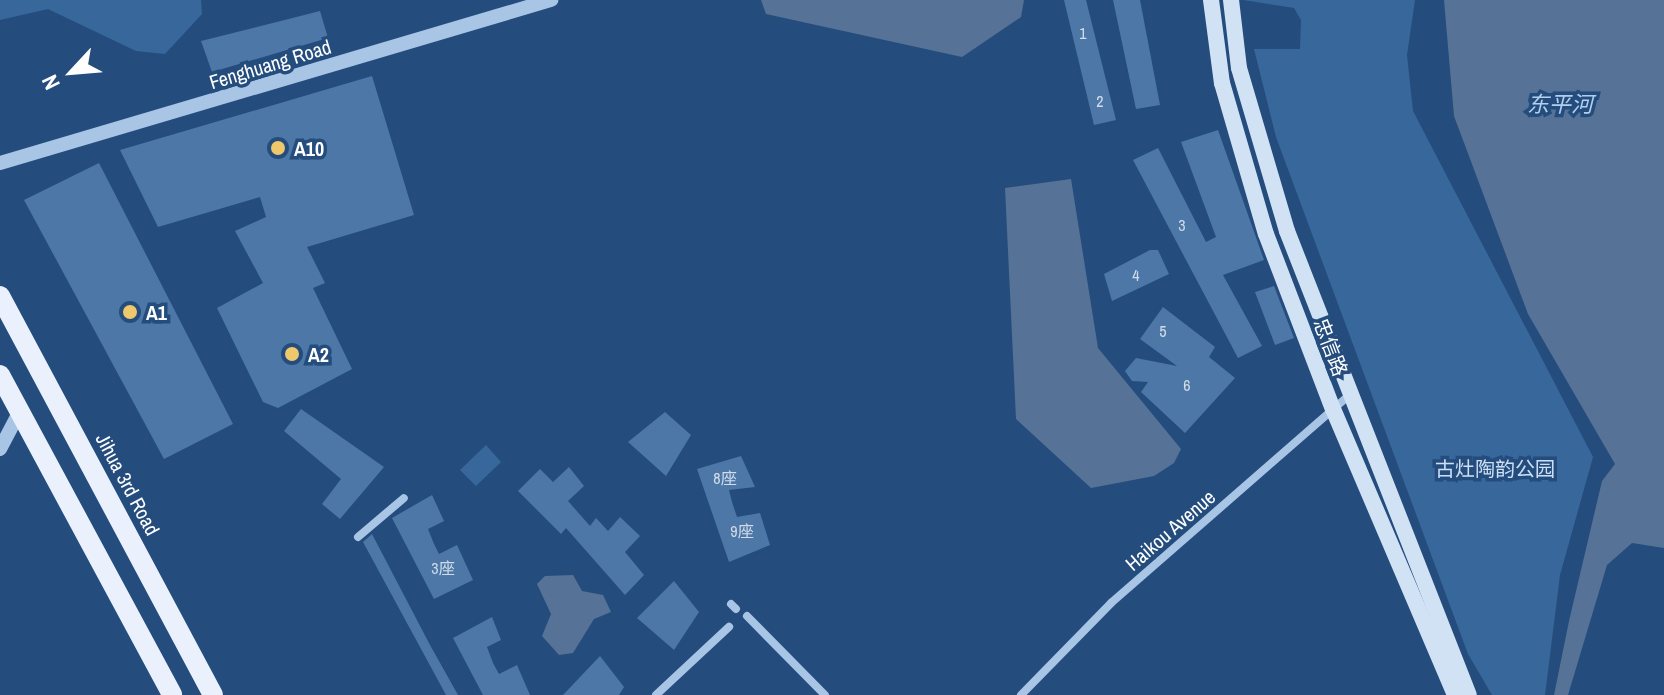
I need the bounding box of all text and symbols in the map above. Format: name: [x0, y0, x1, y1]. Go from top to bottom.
house number: 1: [1079, 23, 1087, 43]
north arrow: [32, 32, 112, 112]
street label: Fenghuang Road: [206, 34, 334, 94]
text: N: [34, 70, 67, 95]
house number: 2: [1096, 91, 1104, 111]
water label: 东平河: [1527, 92, 1593, 118]
place label: A10: [294, 136, 324, 160]
marker: A10: [269, 139, 287, 157]
house number: 3: [1178, 215, 1186, 235]
house number: 4: [1132, 265, 1140, 285]
place label: A1: [146, 300, 167, 324]
marker: A1: [121, 303, 139, 321]
street label: 忠信路: [1309, 315, 1353, 379]
house number: 5: [1159, 321, 1167, 341]
place label: A2: [308, 342, 329, 366]
marker: A2: [283, 345, 301, 363]
house number: 6: [1183, 375, 1191, 395]
street label: Jihua 3rd Road: [91, 429, 165, 539]
park label: 古灶陶韵公园: [1435, 456, 1555, 480]
house number: 8座: [713, 468, 737, 488]
street label: Haikou Avenue: [1120, 484, 1220, 576]
house number: 9座: [730, 521, 754, 541]
house number: 3座: [431, 558, 455, 578]

